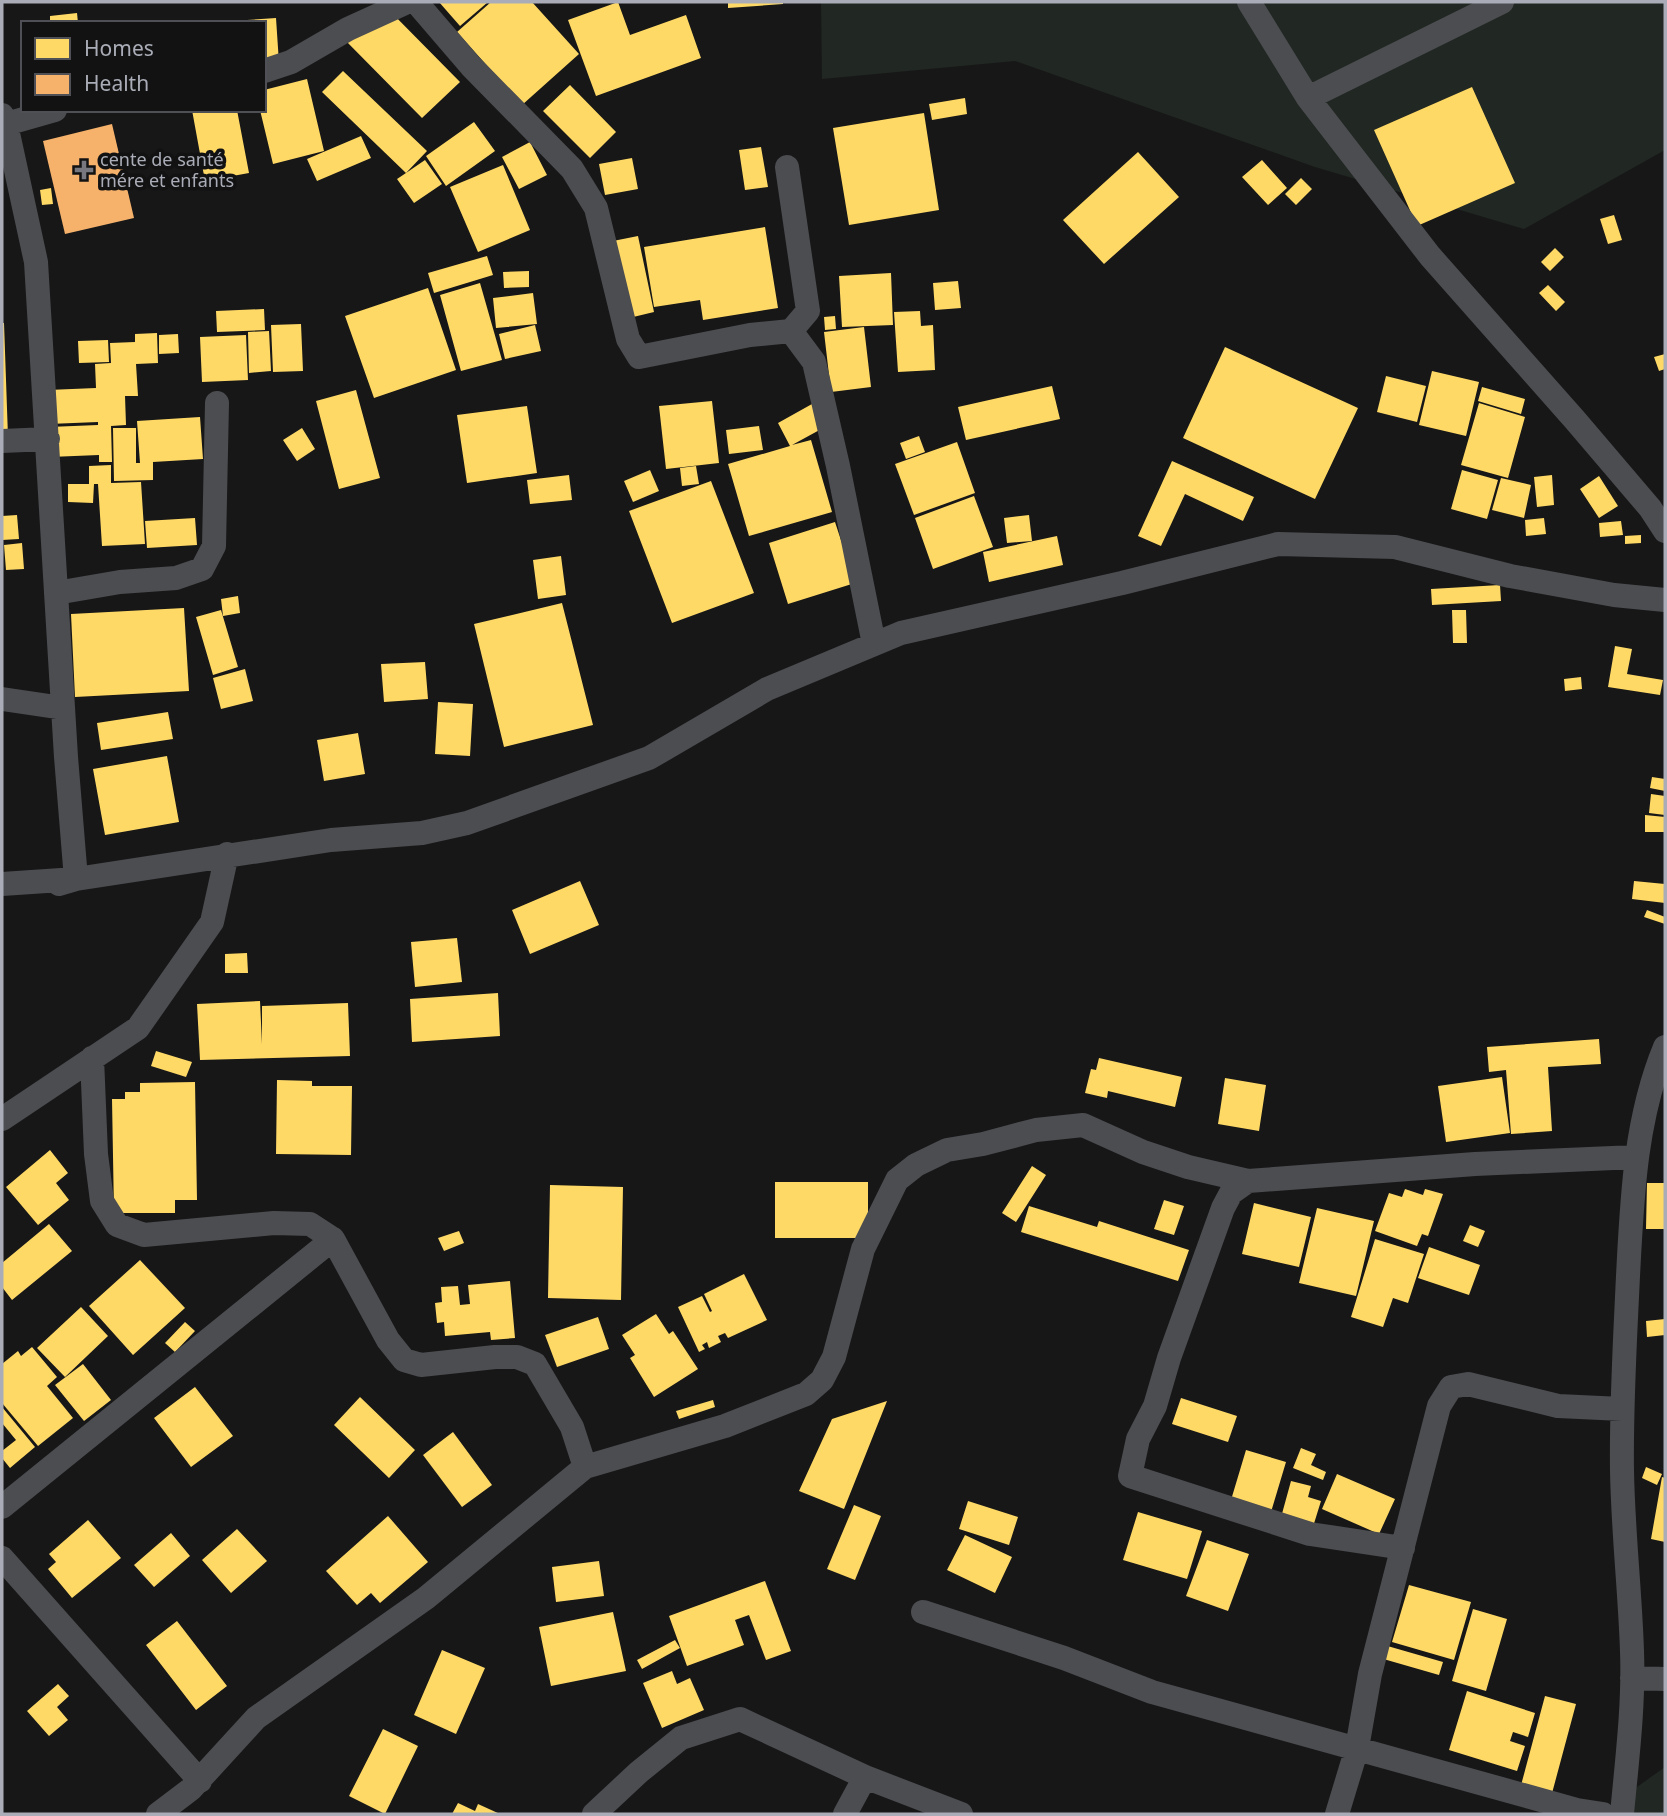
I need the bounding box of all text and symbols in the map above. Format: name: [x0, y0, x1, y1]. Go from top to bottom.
legend: [21, 21, 266, 112]
text: Homes: [84, 34, 154, 62]
text: Health: [84, 69, 149, 97]
place label: cente de santé mére et enfants: [100, 147, 234, 192]
marker: cente de santé mére et enfants: [74, 160, 94, 180]

